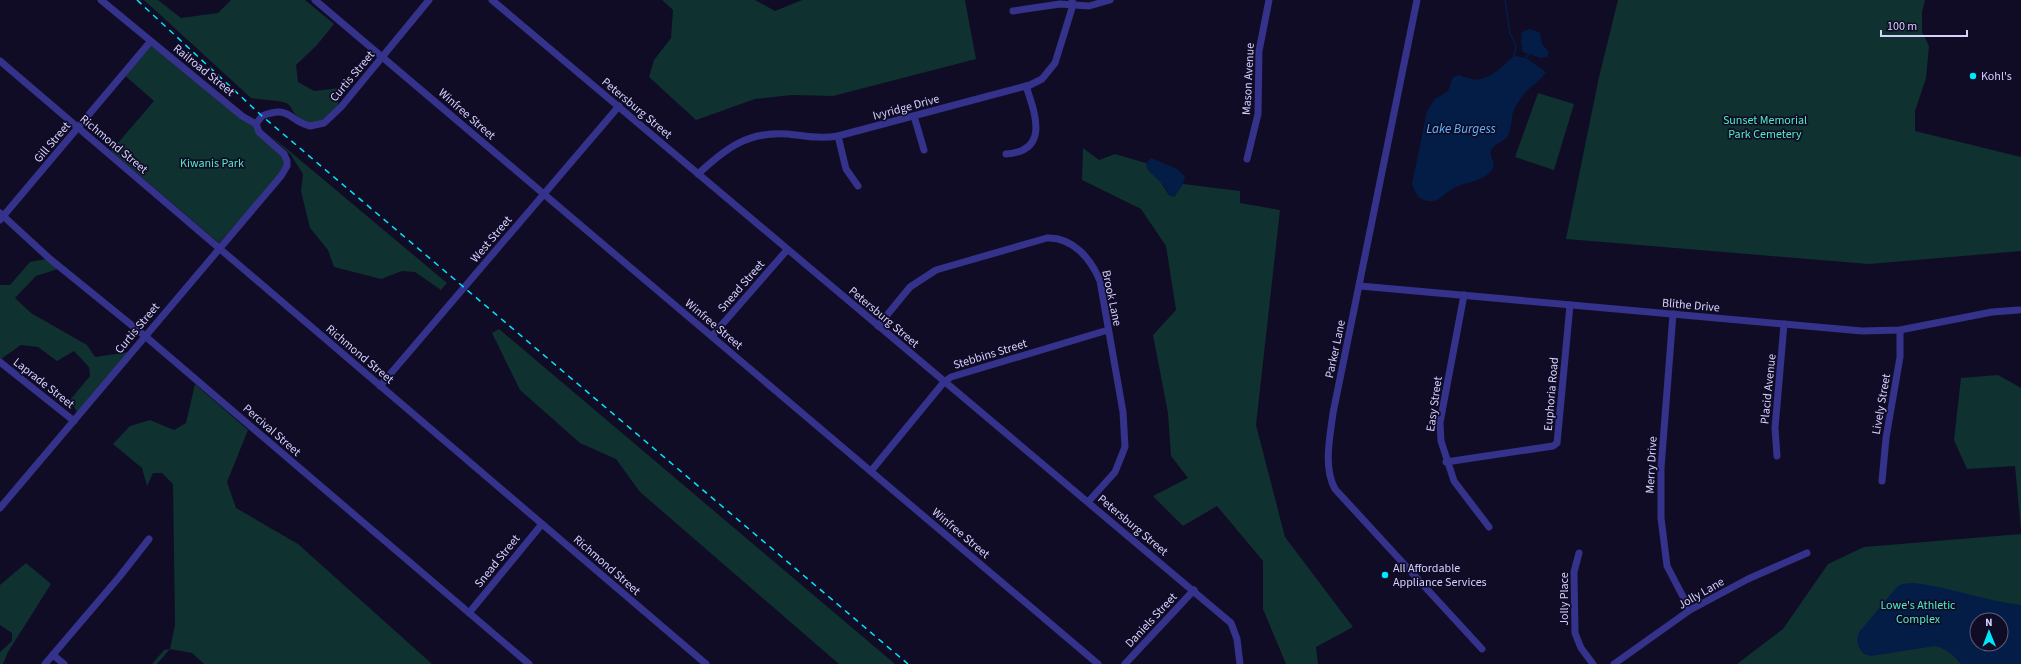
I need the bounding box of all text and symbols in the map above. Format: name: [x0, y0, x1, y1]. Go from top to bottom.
scale bar: [1881, 12, 1967, 38]
text: 100 m: [1887, 18, 1917, 35]
street label: Railroad Street: [169, 40, 238, 100]
street label: Mason Avenue: [1238, 42, 1259, 116]
street label: Curtis Street: [326, 47, 379, 106]
place label: Kohl's: [1981, 68, 2012, 85]
marker: Kohl's: [1968, 71, 1978, 81]
street label: Petersburg Street: [598, 74, 675, 143]
street label: Winfree Street: [434, 85, 499, 144]
street label: Ivyridge Drive: [871, 90, 941, 125]
street label: Richmond Street: [76, 111, 151, 178]
park label: Sunset Memorial Park Cemetery: [1723, 112, 1807, 143]
street label: Gill Street: [30, 118, 75, 167]
water label: Lake Burgess: [1426, 120, 1496, 138]
park label: Kiwanis Park: [180, 155, 244, 172]
street label: West Street: [467, 212, 516, 267]
street label: Snead Street: [714, 257, 769, 316]
street label: Brook Lane: [1097, 269, 1126, 328]
street label: Petersburg Street: [845, 283, 922, 352]
street label: Winfree Street: [681, 295, 746, 354]
street label: Blithe Drive: [1661, 295, 1721, 316]
street label: Curtis Street: [111, 299, 164, 358]
street label: Parker Lane: [1321, 318, 1350, 380]
street label: Richmond Street: [322, 321, 397, 388]
street label: Stebbins Street: [951, 335, 1029, 374]
street label: Placid Avenue: [1756, 353, 1781, 425]
street label: Laprade Street: [9, 354, 78, 413]
street label: Euphoria Road: [1540, 357, 1563, 432]
street label: Lively Street: [1868, 372, 1895, 436]
street label: Easy Street: [1422, 375, 1447, 433]
street label: Percival Street: [239, 400, 304, 460]
street label: Merry Drive: [1642, 436, 1661, 494]
street label: Petersburg Street: [1094, 491, 1171, 560]
street label: Winfree Street: [928, 504, 993, 563]
street label: Snead Street: [471, 531, 524, 592]
street label: Richmond Street: [569, 531, 644, 599]
place label: All Affordable Appliance Services: [1393, 560, 1487, 591]
marker: All Affordable Appliance Services: [1380, 570, 1390, 580]
street label: Jolly Place: [1556, 572, 1573, 626]
street label: Jolly Lane: [1675, 573, 1728, 613]
street label: Daniels Street: [1121, 589, 1181, 652]
park label: Lowe's Athletic Complex: [1880, 597, 1956, 628]
north arrow: [1969, 612, 2009, 652]
text: N: [1985, 615, 1993, 630]

